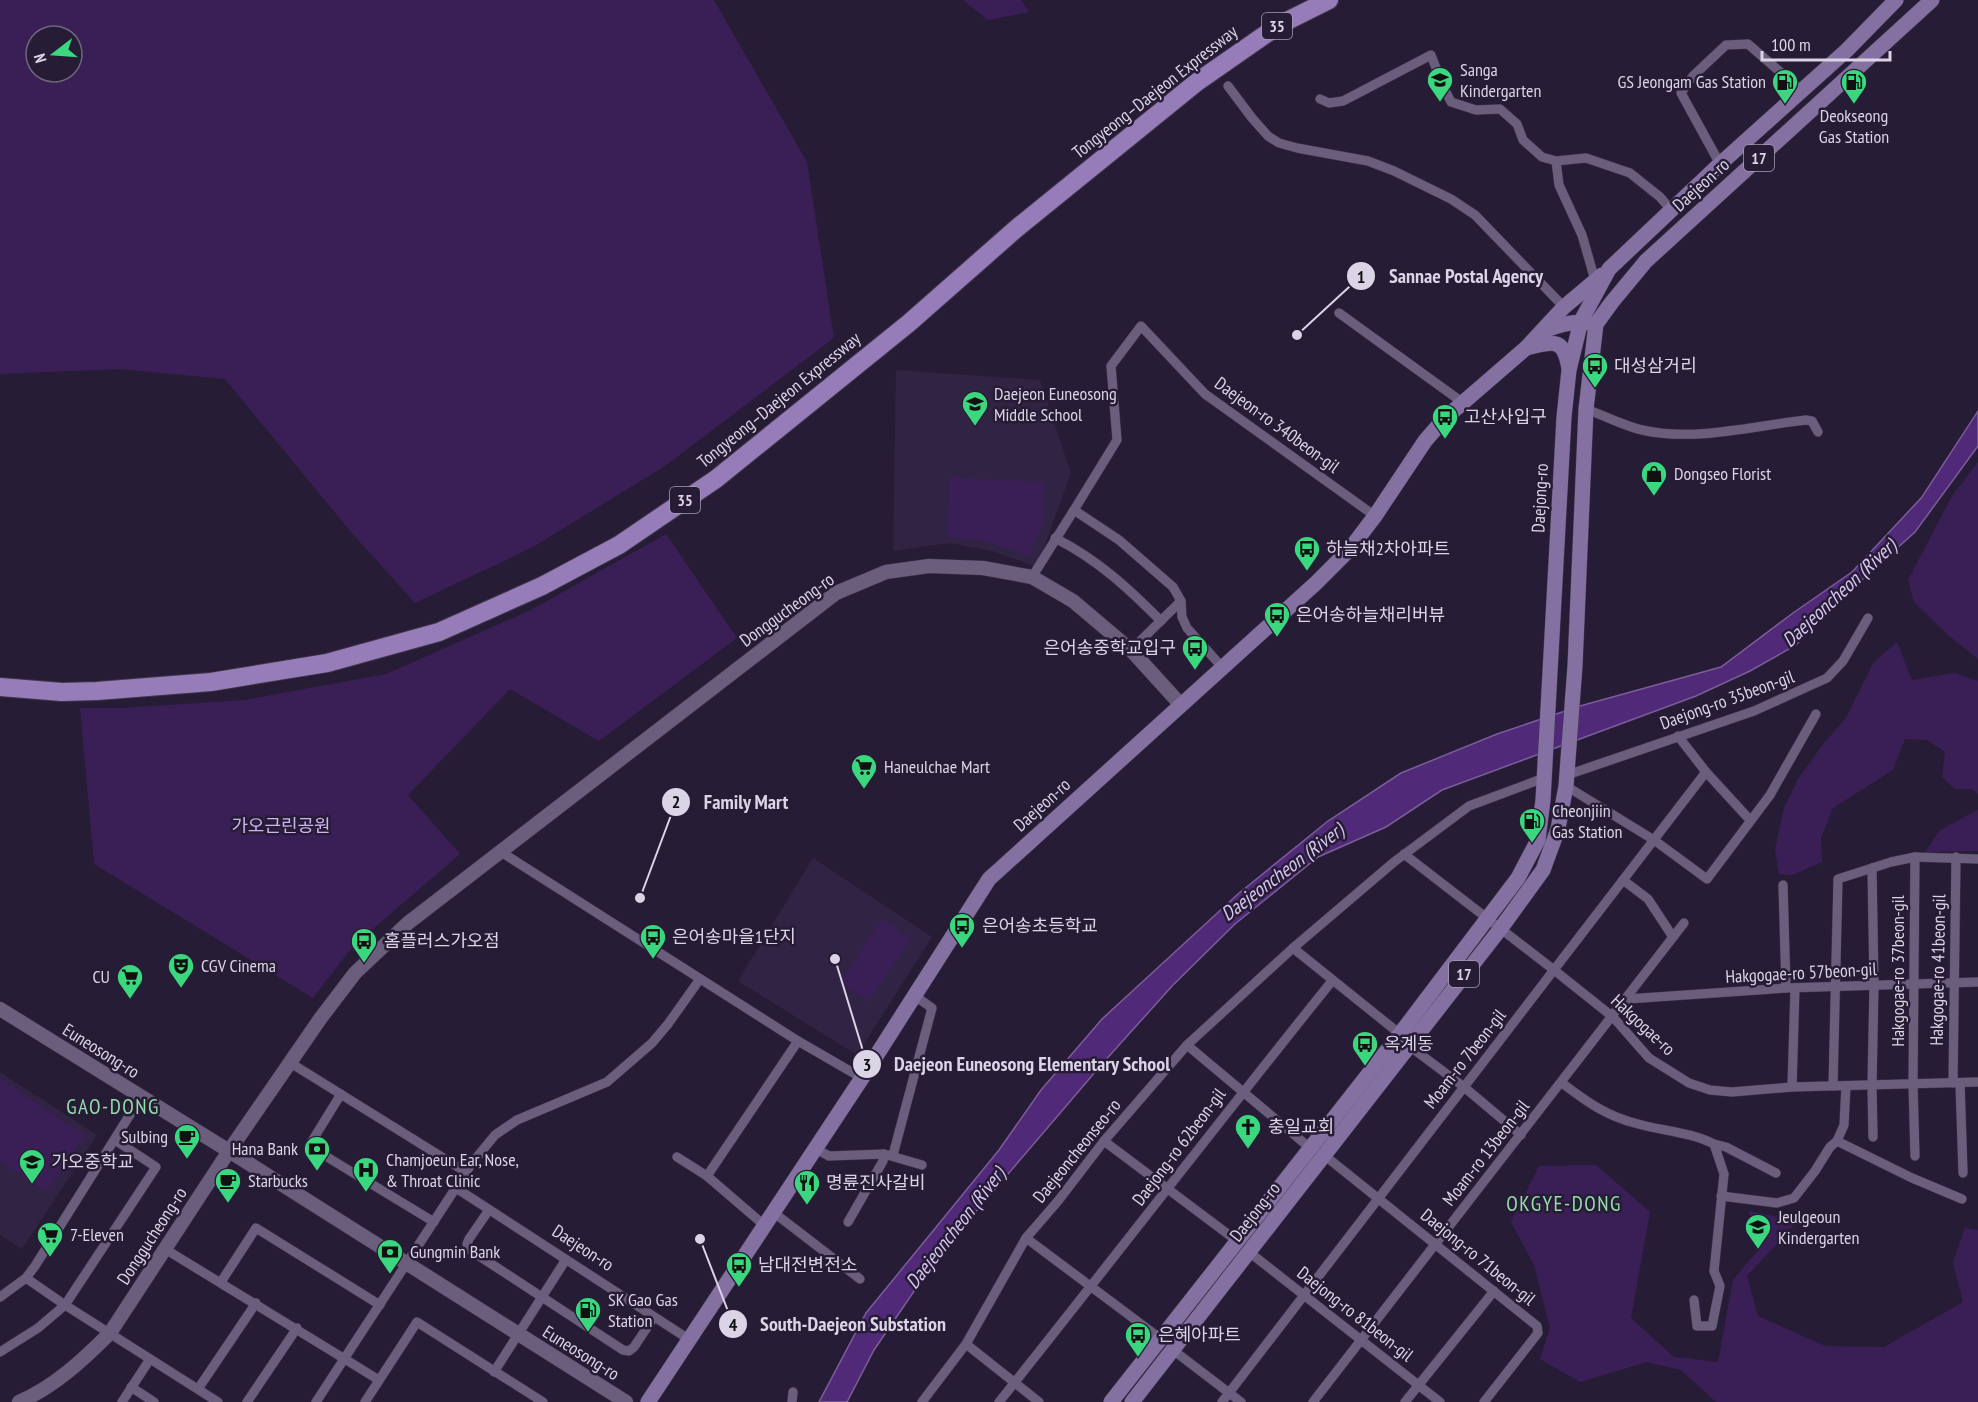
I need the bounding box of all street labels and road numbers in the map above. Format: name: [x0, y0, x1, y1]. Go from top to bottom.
road number: 35: [1262, 13, 1292, 39]
street label: Tongyeong–Daejeon Expressway: [1067, 20, 1242, 163]
road number: 17: [1744, 145, 1774, 171]
street label: Daejeon-ro: [1667, 153, 1734, 216]
street label: Tongyeong–Daejeon Expressway: [692, 326, 865, 473]
street label: Daejeon-ro 340beon-gil: [1210, 372, 1345, 478]
street label: Daejong-ro: [1526, 463, 1553, 533]
road number: 35: [670, 487, 700, 513]
street label: Donggucheong-ro: [735, 567, 839, 652]
street label: Daejong-ro 35beon-gil: [1657, 664, 1798, 734]
street label: Daejeon-ro: [1008, 773, 1075, 836]
street label: Hakgogae-ro 41beon-gil: [1925, 893, 1950, 1046]
street label: Hakgogae-ro 37beon-gil: [1886, 894, 1909, 1047]
street label: Hakgogae-ro 57beon-gil: [1725, 957, 1878, 988]
road number: 17: [1449, 961, 1479, 987]
street label: Hakgogae-ro: [1606, 989, 1680, 1060]
street label: Moam-ro 7beon-gil: [1419, 1004, 1511, 1113]
street label: Euneosong-ro: [59, 1018, 144, 1083]
street label: Daejong-ro 62beon-gil: [1127, 1083, 1231, 1210]
street label: Daejeoncheonseo-ro: [1028, 1094, 1126, 1207]
street label: Moam-ro 13beon-gil: [1437, 1095, 1535, 1210]
street label: Daejong-ro: [1224, 1177, 1285, 1246]
street label: Donggucheong-ro: [112, 1183, 192, 1289]
street label: Daejong-ro 71beon-gil: [1416, 1203, 1541, 1311]
street label: Daejeon-ro: [548, 1219, 619, 1276]
street label: Daejong-ro 81beon-gil: [1293, 1261, 1419, 1367]
street label: Euneosong-ro: [539, 1320, 624, 1385]

